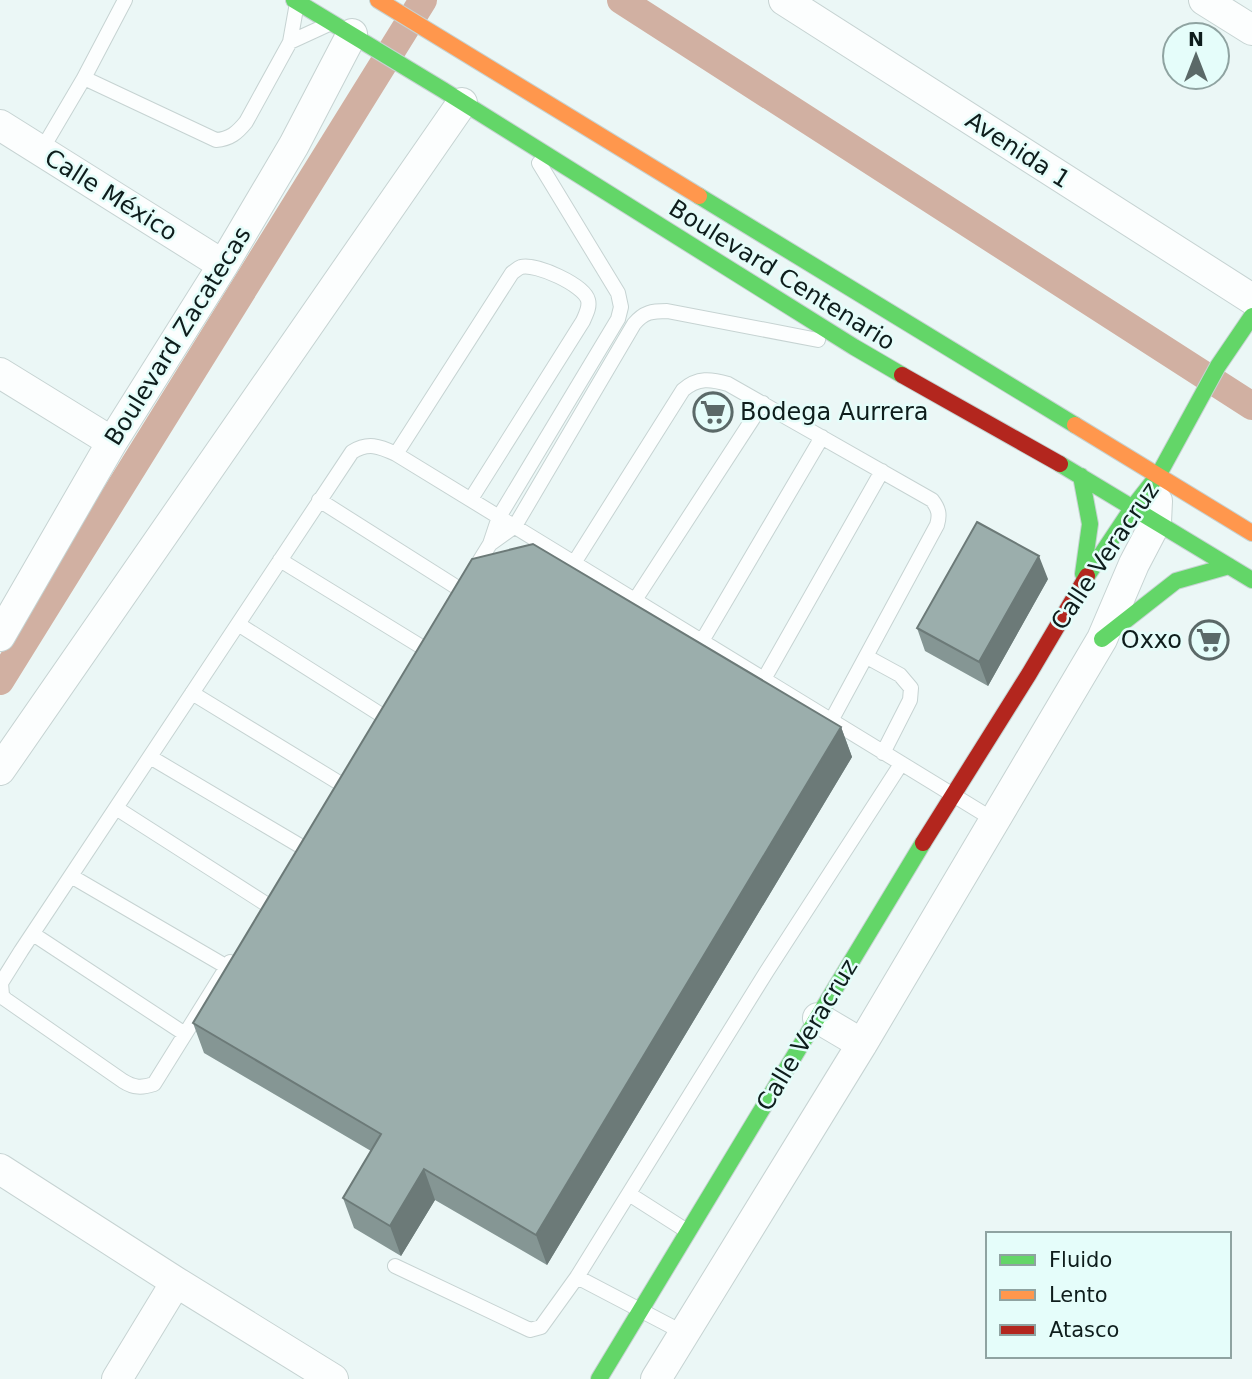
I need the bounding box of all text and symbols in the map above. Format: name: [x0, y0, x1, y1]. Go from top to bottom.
north arrow: [1161, 21, 1231, 91]
text: N: [1188, 28, 1204, 50]
street label: Avenida 1: [961, 106, 1075, 194]
street label: Calle México: [40, 143, 182, 247]
street label: Boulevard Centenario: [664, 194, 900, 356]
street label: Boulevard Zacatecas: [99, 221, 257, 451]
supermarket icon: Bodega Aurrera: [692, 391, 734, 433]
place label: Bodega Aurrera: [740, 398, 928, 426]
street label: Calle Veracruz: [1045, 477, 1165, 635]
supermarket icon: Oxxo: [1188, 619, 1230, 661]
place label: Oxxo: [1121, 626, 1182, 654]
street label: Calle Veracruz: [751, 954, 863, 1116]
legend: [986, 1232, 1231, 1358]
text: Fluido: [1049, 1248, 1112, 1272]
text: Lento: [1049, 1283, 1108, 1307]
text: Atasco: [1049, 1318, 1119, 1342]

